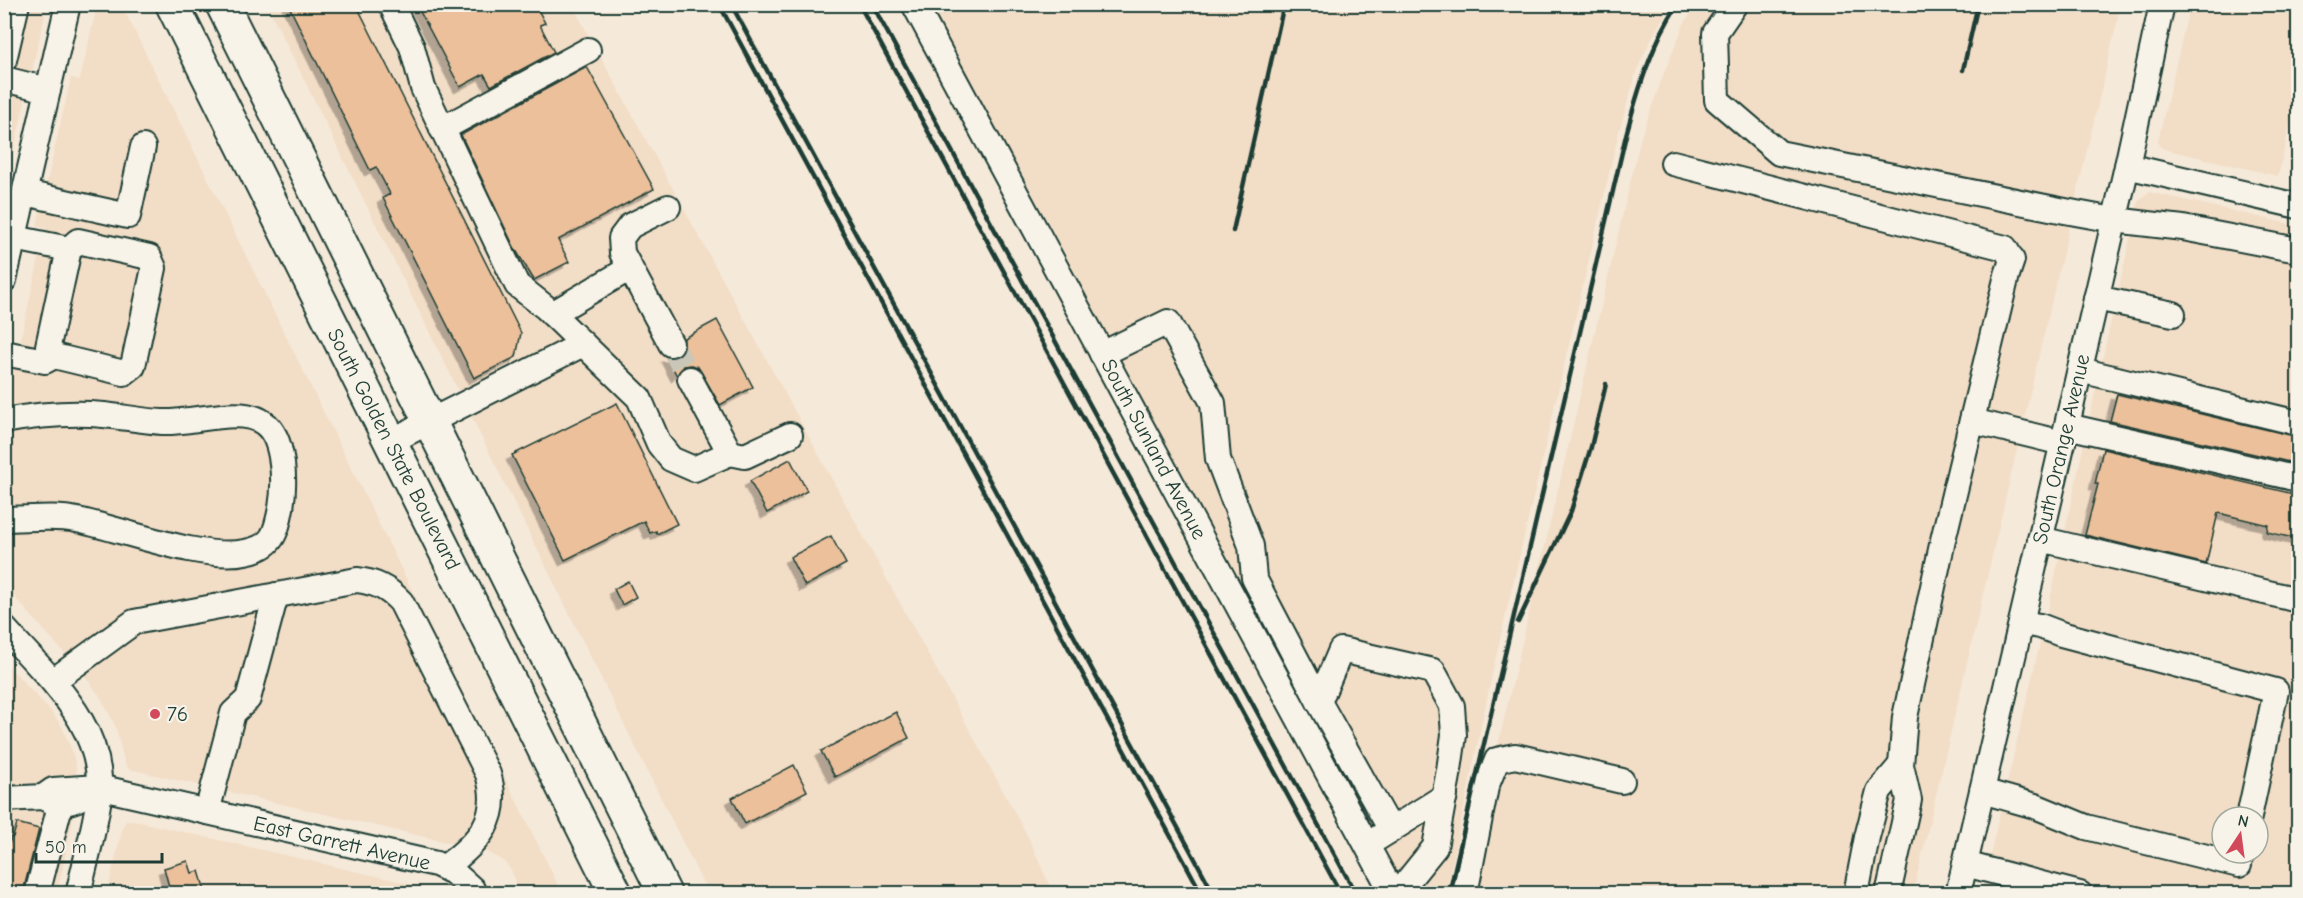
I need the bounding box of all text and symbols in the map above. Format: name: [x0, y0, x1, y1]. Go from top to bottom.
street label: South Golden State Boulevard: [323, 324, 465, 574]
street label: South Orange Avenue: [2027, 352, 2095, 546]
street label: South Sunland Avenue: [1096, 355, 1212, 543]
place label: 76: [167, 702, 188, 726]
marker: 76: [148, 707, 162, 721]
north arrow: [2210, 805, 2270, 865]
street label: East Garrett Avenue: [251, 811, 433, 875]
text: N: [2236, 811, 2250, 831]
scale bar: [36, 826, 162, 864]
text: 50 m: [45, 837, 87, 858]

